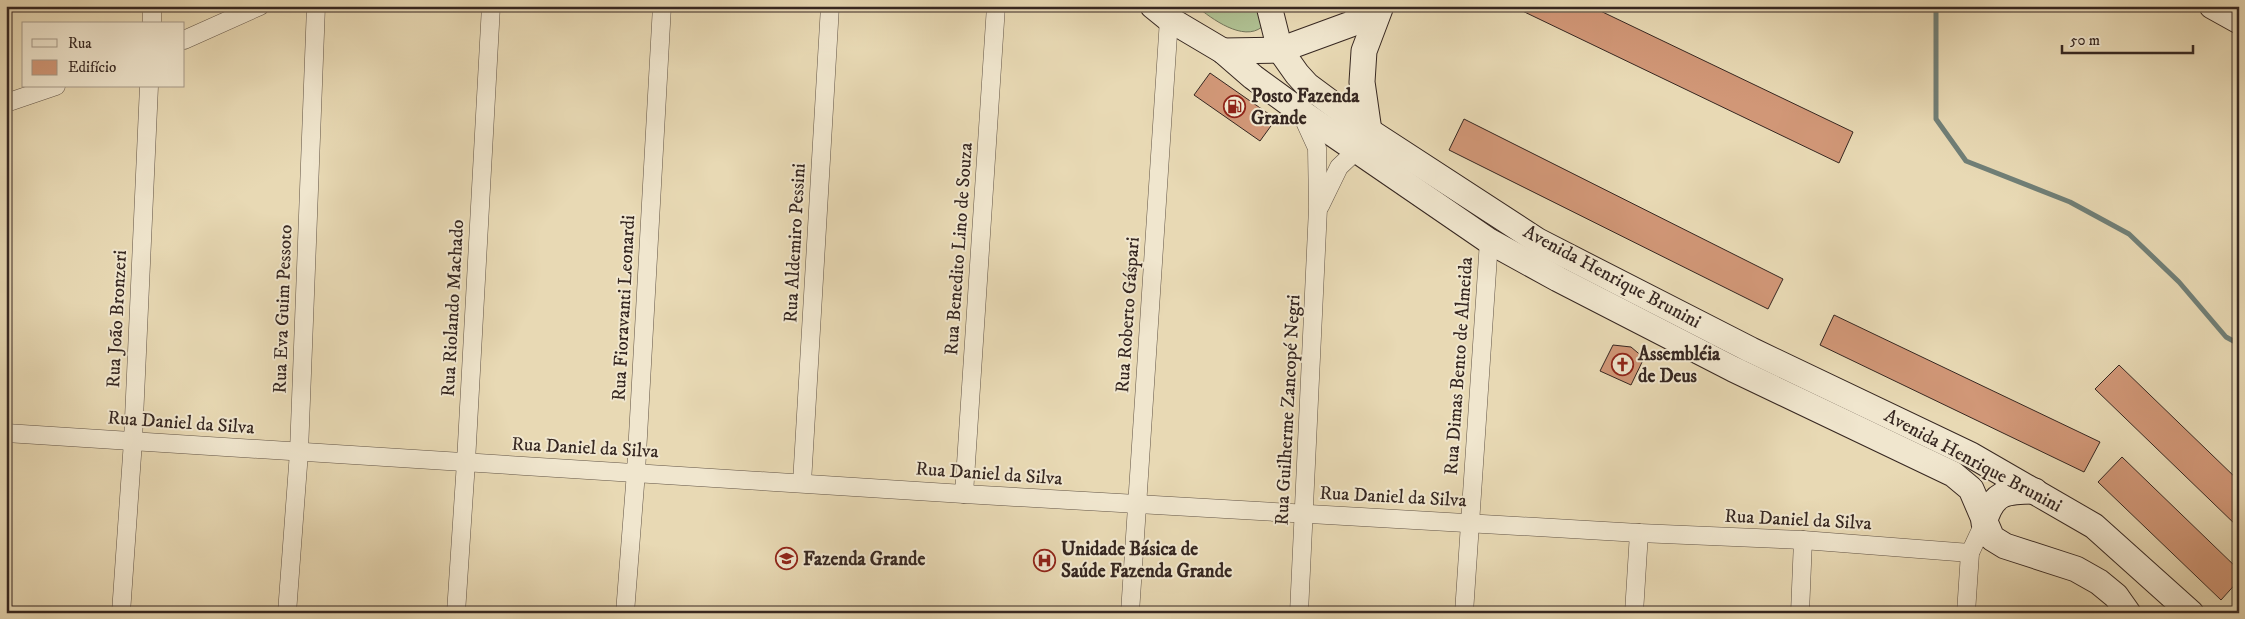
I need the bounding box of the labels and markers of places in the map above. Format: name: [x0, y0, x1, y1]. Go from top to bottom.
place label: Posto Fazenda Grande: [1251, 85, 1360, 130]
fuel station icon: Posto Fazenda Grande: [1223, 95, 1247, 119]
place label: Assembléia de Deus: [1637, 343, 1721, 388]
church icon: Assembléia de Deus: [1610, 353, 1634, 377]
place label: Unidade Básica de Saúde Fazenda Grande: [1061, 538, 1232, 583]
school or university icon: Fazenda Grande: [775, 547, 799, 571]
place label: Fazenda Grande: [803, 548, 926, 571]
hospital icon: Unidade Básica de Saúde Fazenda Grande: [1033, 548, 1057, 572]

